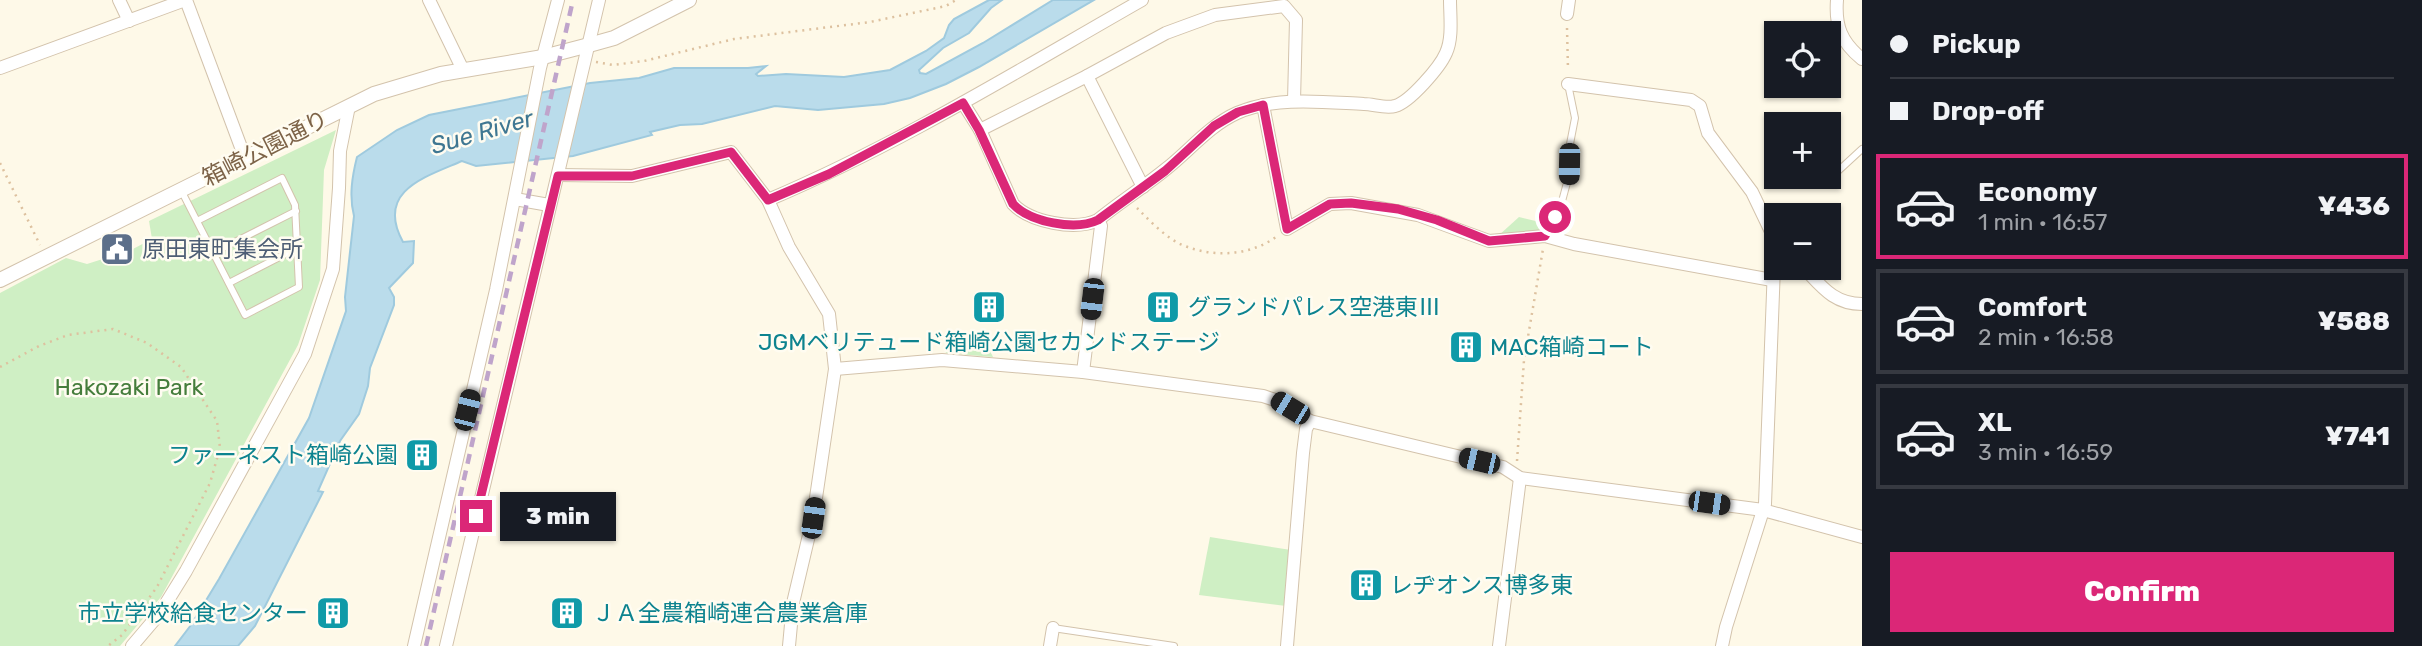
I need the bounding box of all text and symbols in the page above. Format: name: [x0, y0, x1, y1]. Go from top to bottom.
map controls: [1764, 21, 1841, 280]
button: locate: [1764, 21, 1841, 98]
text: Pickup: [1932, 29, 2021, 60]
text: Drop-off: [1932, 96, 2044, 127]
street label: 箱崎公園通り: [197, 104, 333, 192]
water label: Sue River: [427, 104, 537, 160]
button: +: [1764, 112, 1841, 189]
car: [1559, 143, 1580, 185]
icon: car: [1894, 175, 1957, 238]
text: Economy: [1978, 177, 2097, 208]
text: ¥436: [2318, 191, 2390, 222]
route start: [1539, 201, 1571, 233]
button: −: [1764, 203, 1841, 280]
text: 1 min · 16:57: [1978, 208, 2107, 236]
public building icon: 原田東町集会所: [98, 230, 136, 268]
place label: 原田東町集会所: [142, 235, 303, 263]
car: [1080, 277, 1105, 321]
building icon: JGMベリテュード箱崎公園セカンドステージ: [970, 288, 1008, 326]
building icon: グランドパレス空港東Ⅲ: [1144, 288, 1182, 326]
icon: car: [1894, 290, 1957, 353]
text: Comfort: [1978, 292, 2087, 323]
place label: グランドパレス空港東Ⅲ: [1188, 293, 1441, 321]
text: ¥588: [2318, 306, 2390, 337]
text: 2 min · 16:58: [1978, 323, 2114, 351]
place label: JGMベリテュード箱崎公園セカンドステージ: [758, 328, 1220, 356]
building icon: MAC箱崎コート: [1447, 328, 1485, 366]
place label: MAC箱崎コート: [1490, 333, 1654, 361]
park label: Hakozaki Park: [55, 373, 204, 401]
car: [452, 387, 483, 433]
car: [1267, 388, 1314, 428]
icon: car: [1894, 405, 1957, 468]
text: XL: [1978, 407, 2011, 438]
text: ¥741: [2325, 421, 2390, 452]
building icon: ファーネスト箱崎公園: [403, 436, 441, 474]
text: 3 min · 16:59: [1978, 438, 2113, 466]
place label: ファーネスト箱崎公園: [168, 441, 398, 469]
car: [1457, 446, 1502, 476]
car: [1687, 490, 1732, 516]
callout: 3 min: [500, 491, 616, 540]
car: [800, 496, 827, 540]
route end: [460, 500, 492, 532]
text: 3 min: [526, 502, 590, 530]
button: Confirm: [1890, 552, 2394, 632]
building icon: レヂオンス博多東: [1347, 566, 1385, 604]
place label: レヂオンス博多東: [1390, 571, 1574, 599]
building icon: 市立学校給食センター: [314, 594, 352, 632]
building icon: ＪＡ全農箱崎連合農業倉庫: [548, 594, 586, 632]
place label: 市立学校給食センター: [78, 599, 308, 627]
place label: ＪＡ全農箱崎連合農業倉庫: [592, 599, 868, 627]

